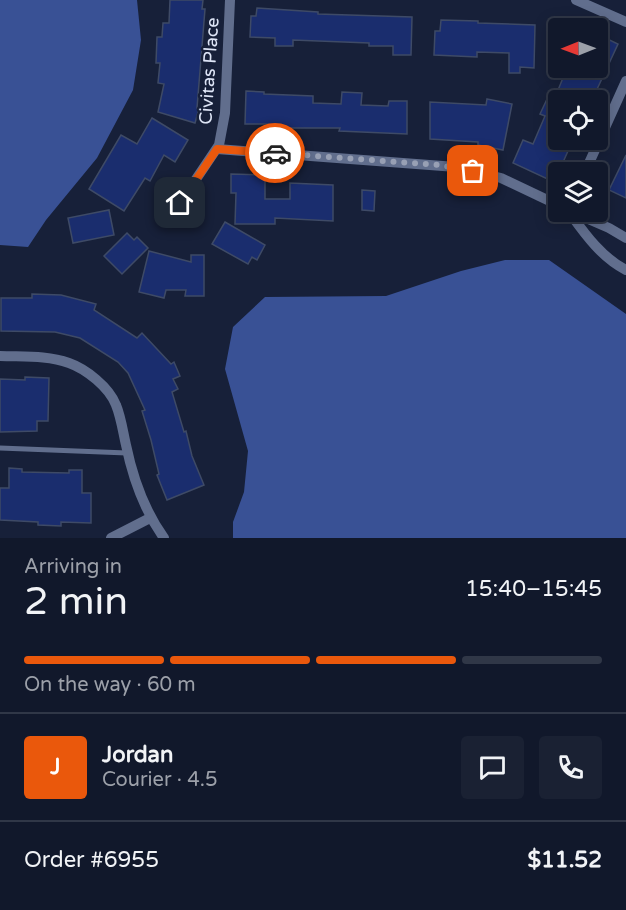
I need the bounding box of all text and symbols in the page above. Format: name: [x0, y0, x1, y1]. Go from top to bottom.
street label: Civitas Place: [194, 17, 224, 125]
north arrow: [548, 18, 608, 78]
map controls: [548, 18, 608, 222]
button: locate: [548, 90, 608, 150]
courier: [245, 123, 305, 183]
icon: car: [259, 137, 292, 170]
pin: [447, 145, 498, 196]
icon: bag: [456, 154, 489, 187]
button: layers: [548, 162, 608, 222]
pin: [154, 177, 205, 228]
icon: home: [163, 186, 196, 219]
text: Arriving in: [24, 555, 122, 579]
text: 15:40–15:45: [465, 576, 602, 602]
text: 2 min: [24, 578, 128, 625]
text: On the way · 60 m: [24, 673, 196, 697]
button: chat: [461, 736, 524, 799]
button: phone: [539, 736, 602, 799]
text: Jordan: [102, 742, 173, 768]
text: J: [50, 754, 61, 780]
text: Courier · 4.5: [102, 768, 217, 792]
text: Order #6955: [24, 847, 159, 873]
text: $11.52: [527, 847, 602, 873]

